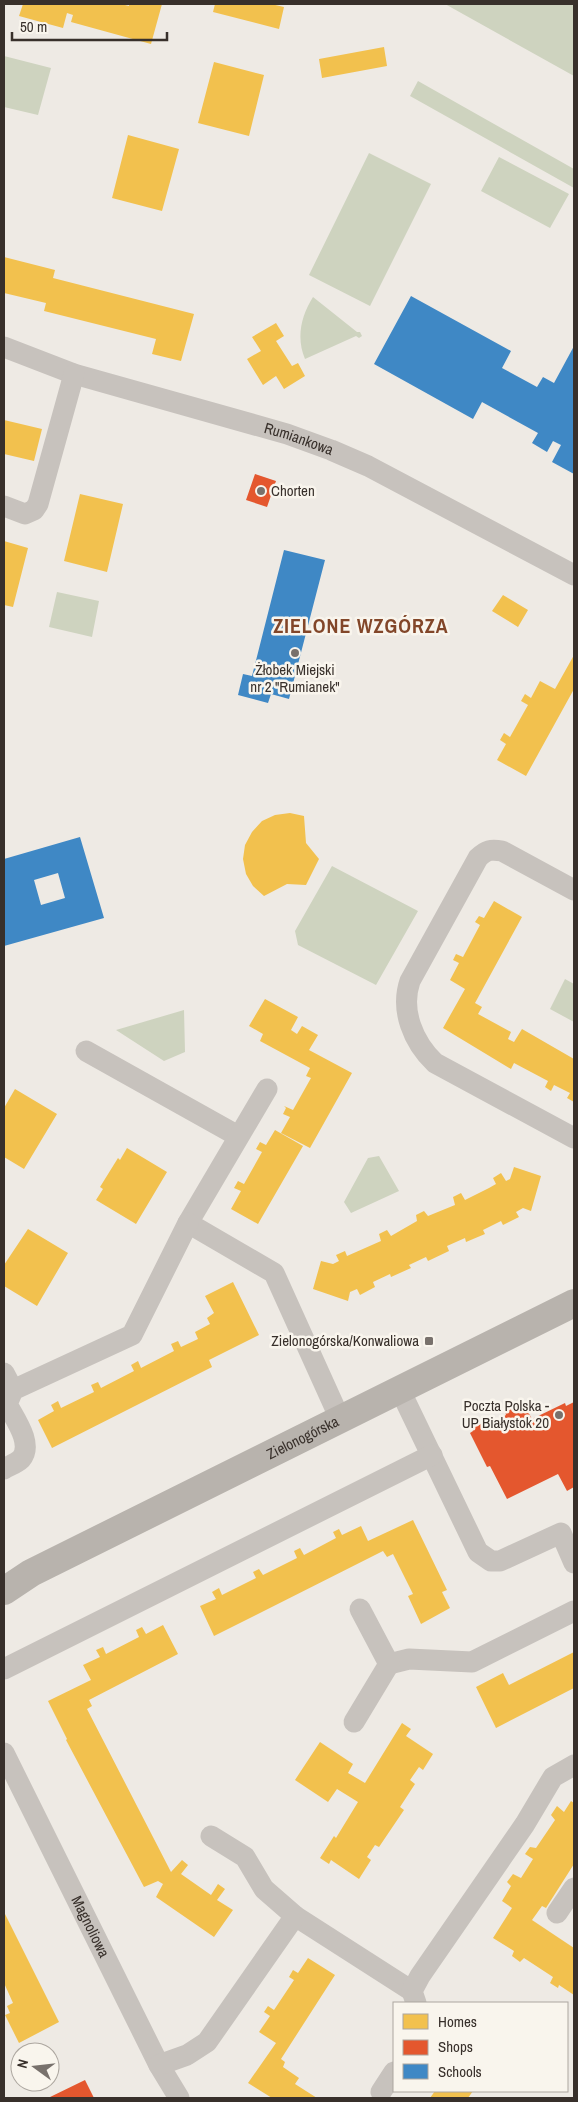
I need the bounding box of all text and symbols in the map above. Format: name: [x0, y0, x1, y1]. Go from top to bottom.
scale bar: [12, 10, 168, 42]
text: 50 m: [20, 16, 47, 37]
street label: Rumiankowa: [262, 417, 337, 460]
place label: Chorten: [271, 480, 315, 501]
marker: Chorten: [255, 485, 267, 497]
district label: ZIELONE WZGÓRZA: [273, 612, 449, 639]
marker: Żłobek Miejski nr 2 "Rumianek": [289, 647, 301, 659]
place label: Żłobek Miejski nr 2 "Rumianek": [250, 659, 340, 697]
place label: Zielonogórska/Konwaliowa: [271, 1330, 419, 1351]
marker: Zielonogórska/Konwaliowa: [423, 1335, 435, 1347]
place label: Poczta Polska - UP Białystok 20: [462, 1395, 549, 1433]
marker: Poczta Polska - UP Białystok 20: [553, 1409, 565, 1421]
street label: Zielonogórska: [263, 1411, 342, 1464]
street label: Magnoliowa: [67, 1892, 115, 1961]
legend: [393, 2002, 568, 2092]
text: Homes: [438, 2011, 477, 2032]
text: Shops: [438, 2036, 473, 2057]
north arrow: [10, 2042, 60, 2092]
text: N: [13, 2057, 32, 2070]
text: Schools: [438, 2061, 482, 2082]

